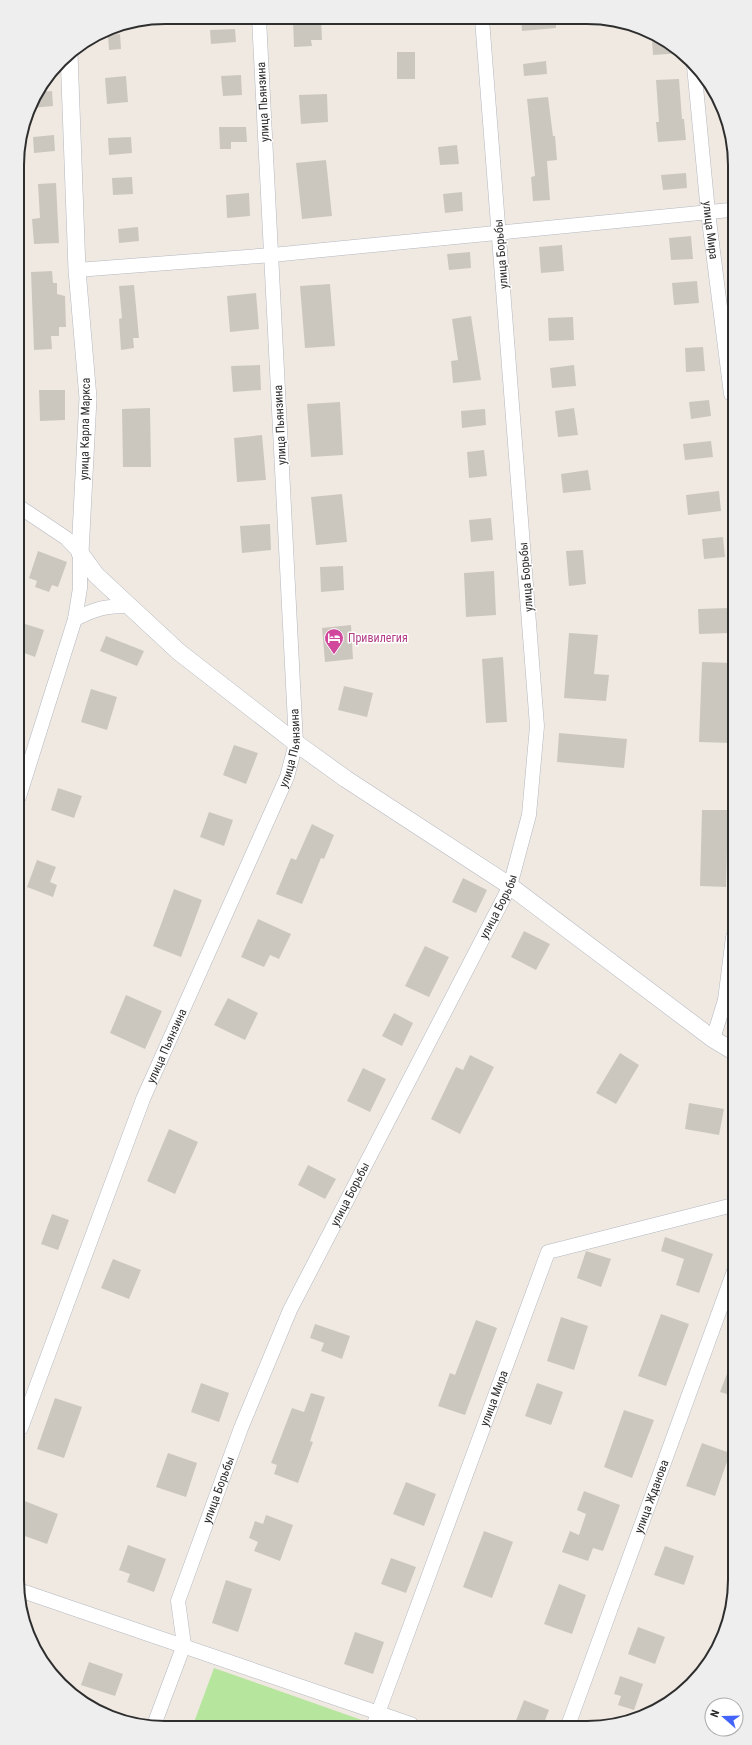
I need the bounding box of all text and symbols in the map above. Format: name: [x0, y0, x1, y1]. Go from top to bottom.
street label: улица Пьянзина: [254, 61, 272, 142]
street label: улица Мира: [700, 200, 721, 260]
street label: улица Борьбы: [491, 218, 511, 290]
street label: улица Карла Маркса: [77, 377, 93, 480]
street label: улица Пьянзина: [271, 384, 289, 465]
street label: улица Борьбы: [516, 541, 536, 613]
hotel icon: Привилегия: [323, 627, 345, 655]
place label: Привилегия: [348, 631, 408, 645]
street label: улица Пьянзина: [276, 708, 303, 790]
street label: улица Борьбы: [477, 873, 520, 941]
street label: улица Пьянзина: [144, 1006, 190, 1085]
street label: улица Борьбы: [328, 1160, 372, 1229]
street label: улица Мира: [477, 1368, 511, 1428]
street label: улица Борьбы: [200, 1455, 237, 1525]
street label: улица Жданова: [632, 1458, 672, 1535]
north arrow: [704, 1697, 744, 1737]
text: N: [708, 1708, 722, 1719]

